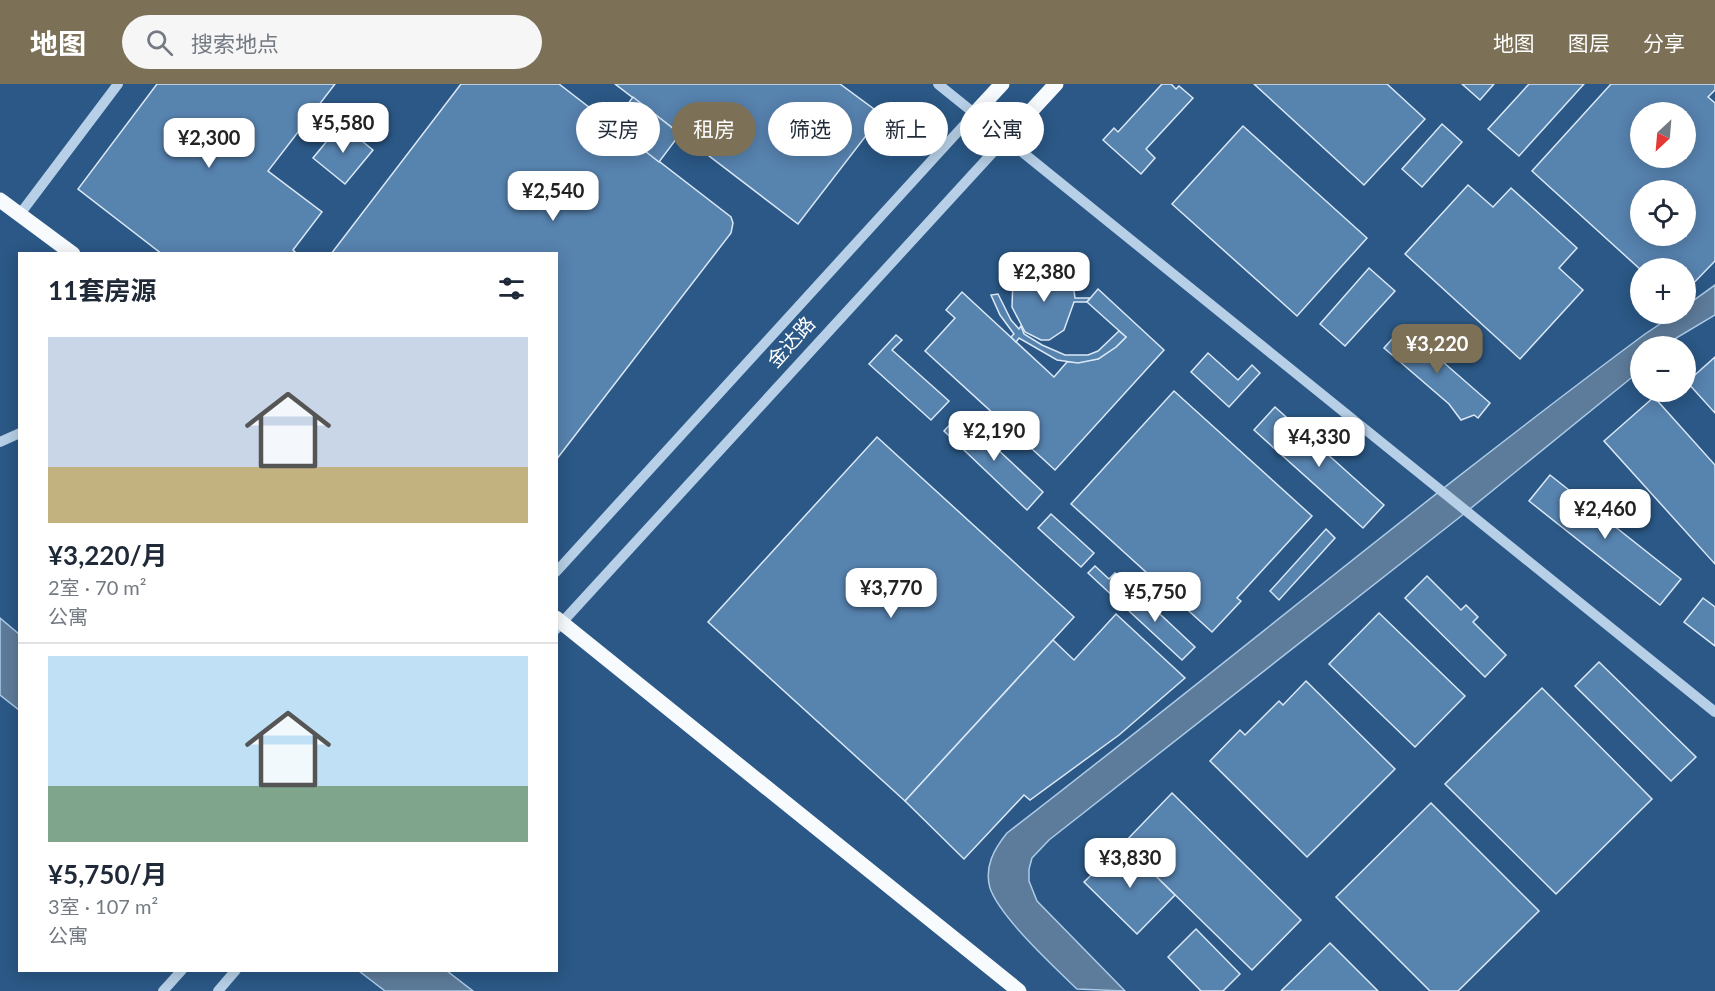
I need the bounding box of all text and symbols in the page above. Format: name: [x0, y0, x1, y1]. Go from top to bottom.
search box: [122, 15, 542, 69]
text: 地图: [30, 26, 86, 60]
icon: search: [143, 26, 176, 59]
text: 搜索地点: [191, 30, 279, 57]
text: 地图: [1493, 30, 1535, 55]
text: 图层: [1568, 30, 1610, 55]
text: 分享: [1643, 30, 1685, 55]
chip: 买房: [576, 102, 660, 156]
chip: 租房: [672, 102, 756, 156]
chip: 筛选: [768, 102, 852, 156]
chip: 新上: [864, 102, 948, 156]
chip: 公寓: [960, 102, 1044, 156]
north arrow: [1630, 102, 1696, 168]
map controls: [1630, 102, 1696, 402]
pin: ¥5,580: [294, 103, 392, 154]
text: ¥5,580: [312, 110, 374, 134]
pin: ¥2,300: [160, 118, 258, 169]
text: ¥2,300: [178, 125, 240, 149]
pin: ¥2,540: [504, 171, 602, 222]
text: ¥2,540: [522, 178, 584, 202]
button: locate: [1630, 180, 1696, 246]
pin: ¥2,380: [995, 252, 1093, 303]
button: +: [1630, 258, 1696, 324]
text: ¥2,380: [1013, 259, 1075, 283]
icon: filters: [495, 272, 528, 305]
text: 11套房源: [48, 274, 156, 306]
street label: 金达路: [761, 311, 819, 372]
pin: ¥3,220: [1388, 324, 1486, 375]
text: ¥3,220: [1406, 331, 1468, 355]
button: −: [1630, 336, 1696, 402]
icon: home: [234, 376, 342, 484]
pin: ¥2,190: [945, 411, 1043, 462]
pin: ¥4,330: [1270, 417, 1368, 468]
text: ¥2,190: [963, 418, 1025, 442]
text: ¥4,330: [1288, 424, 1350, 448]
pin: ¥2,460: [1556, 489, 1654, 540]
text: ¥2,460: [1574, 496, 1636, 520]
text: ¥3,220/月: [48, 539, 168, 571]
pin: ¥3,770: [842, 568, 940, 619]
pin: ¥5,750: [1106, 572, 1204, 623]
text: 2室 · 70 m²: [48, 575, 147, 599]
text: ¥3,770: [860, 575, 922, 599]
text: ¥5,750: [1124, 579, 1186, 603]
text: 公寓: [48, 604, 88, 628]
icon: home: [234, 695, 342, 803]
pin: ¥3,830: [1081, 838, 1179, 889]
text: ¥3,830: [1099, 845, 1161, 869]
text: ¥5,750/月: [48, 858, 168, 890]
text: 3室 · 107 m²: [48, 894, 158, 918]
text: 公寓: [48, 923, 88, 947]

